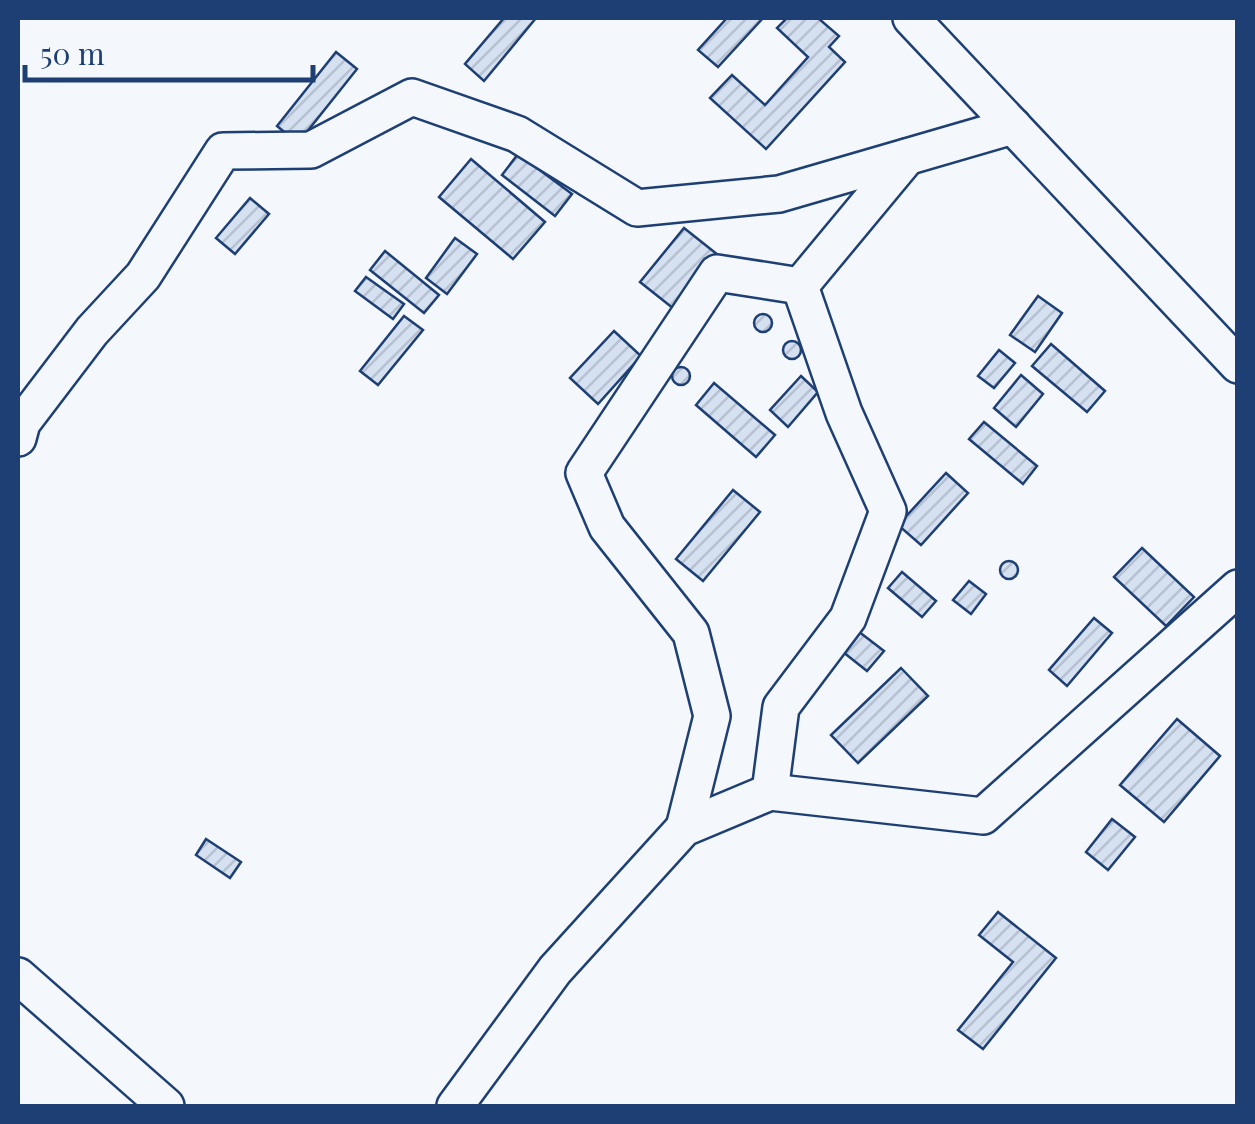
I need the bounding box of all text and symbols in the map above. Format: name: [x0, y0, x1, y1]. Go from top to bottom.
scale bar: [25, 20, 312, 82]
text: 50 m: [40, 33, 105, 73]

